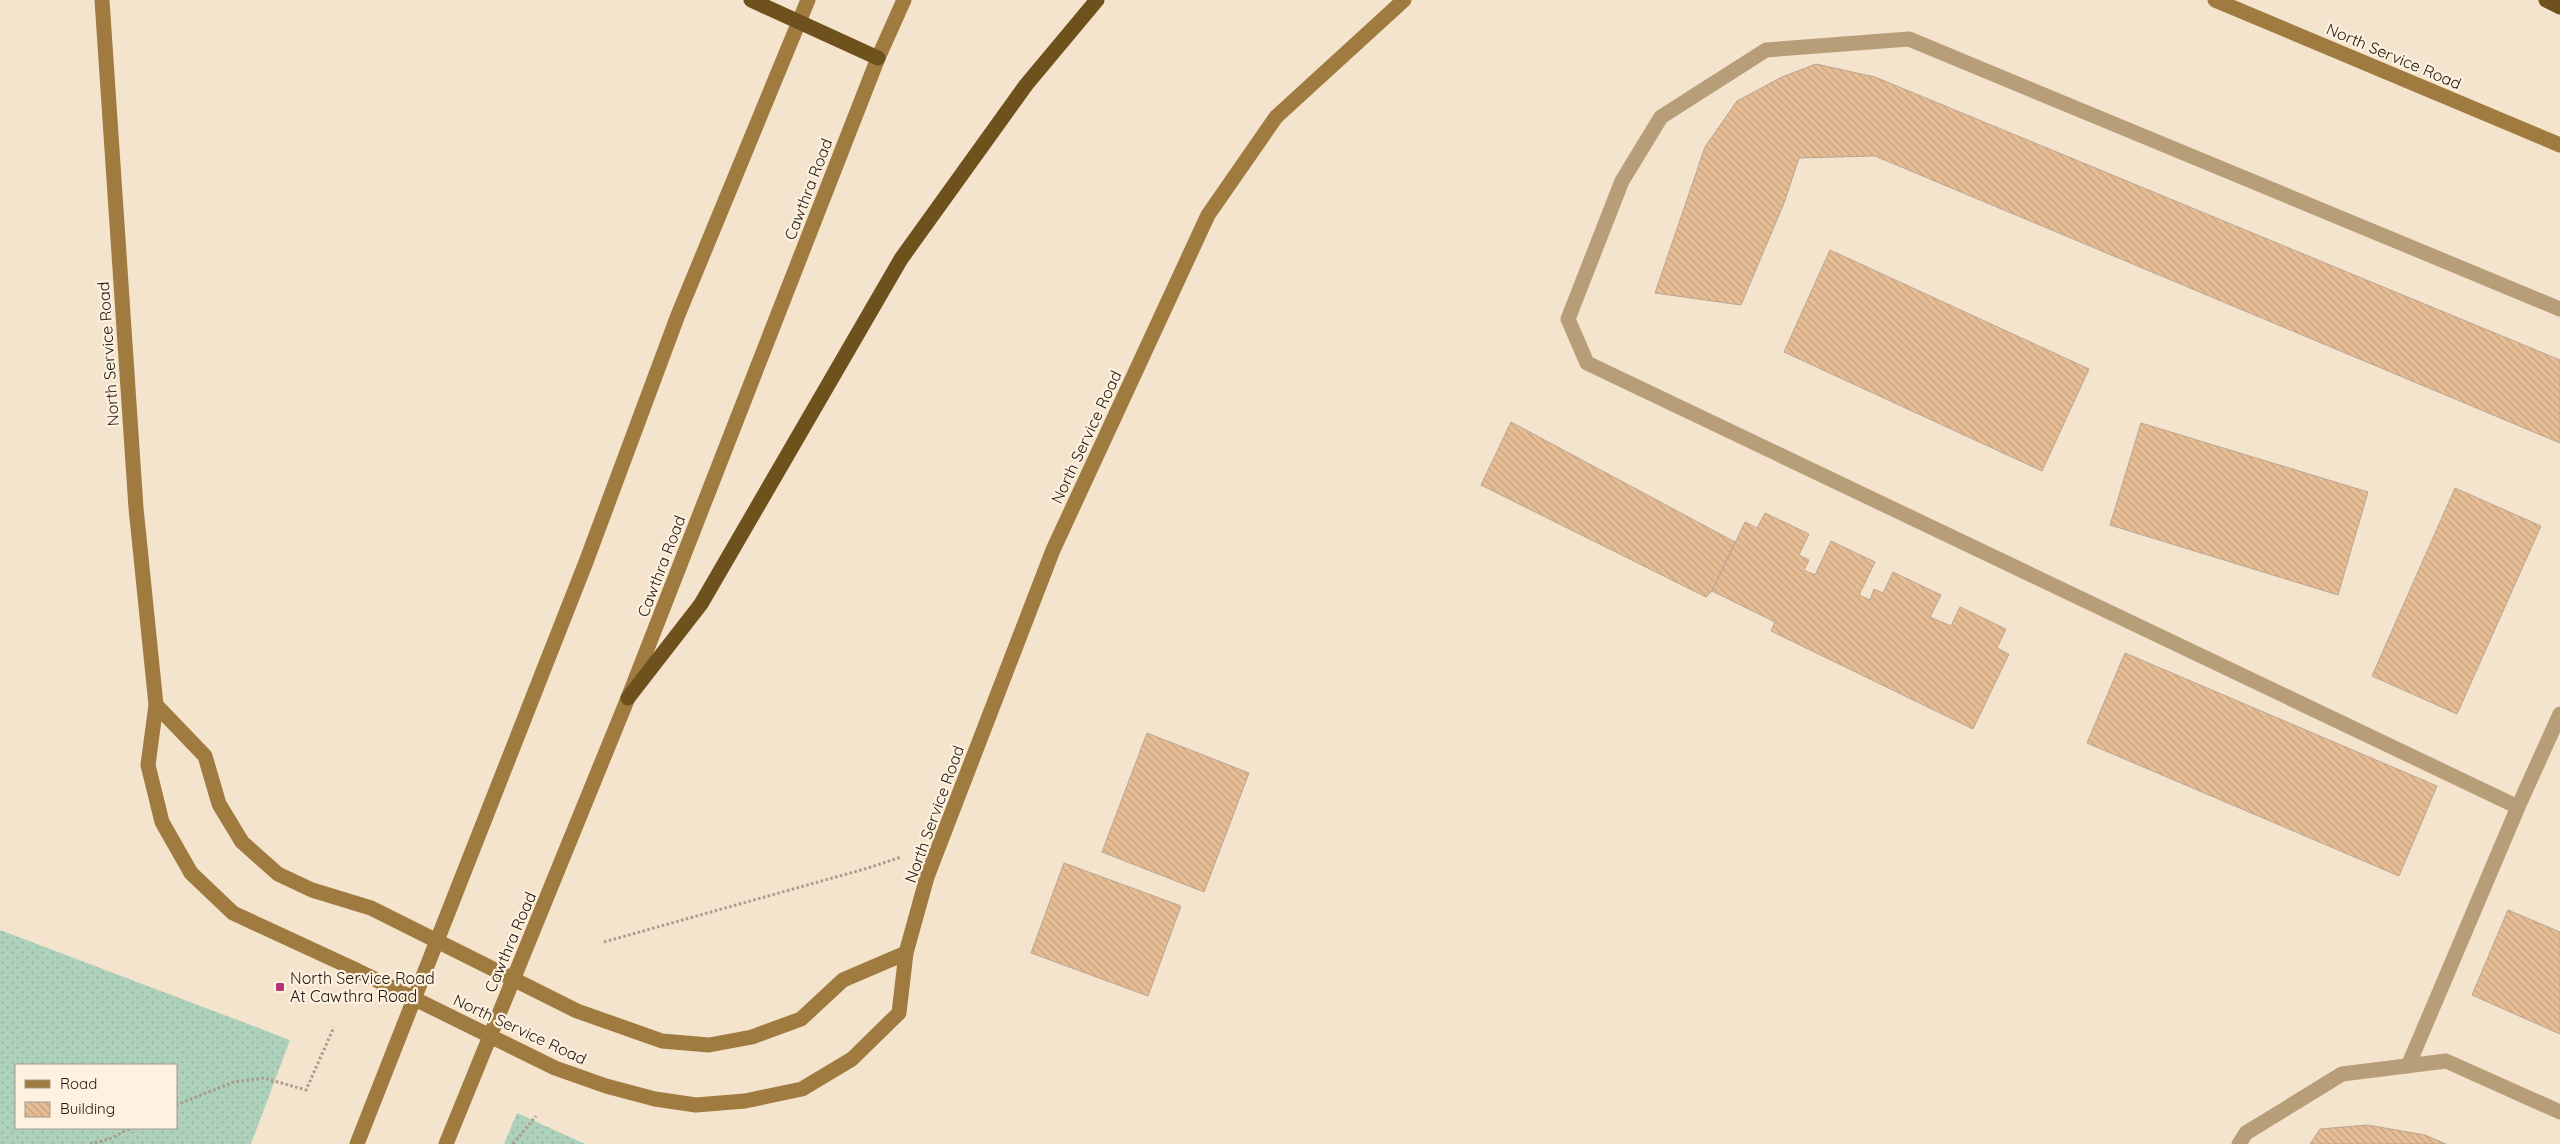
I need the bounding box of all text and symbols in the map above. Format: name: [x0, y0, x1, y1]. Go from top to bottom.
street label: North Service Road: [2324, 19, 2464, 93]
street label: Cawthra Road: [779, 135, 837, 243]
street label: North Service Road: [93, 281, 123, 427]
street label: North Service Road: [1046, 367, 1126, 507]
street label: Cawthra Road: [632, 512, 690, 620]
street label: North Service Road: [900, 743, 968, 885]
street label: Cawthra Road: [480, 889, 540, 995]
place label: North Service Road At Cawthra Road: [290, 968, 435, 1006]
marker: North Service Road At Cawthra Road: [274, 981, 286, 993]
street label: North Service Road: [450, 989, 590, 1069]
legend: [15, 1064, 178, 1129]
text: Road: [60, 1074, 97, 1093]
text: Building: [60, 1099, 115, 1118]

